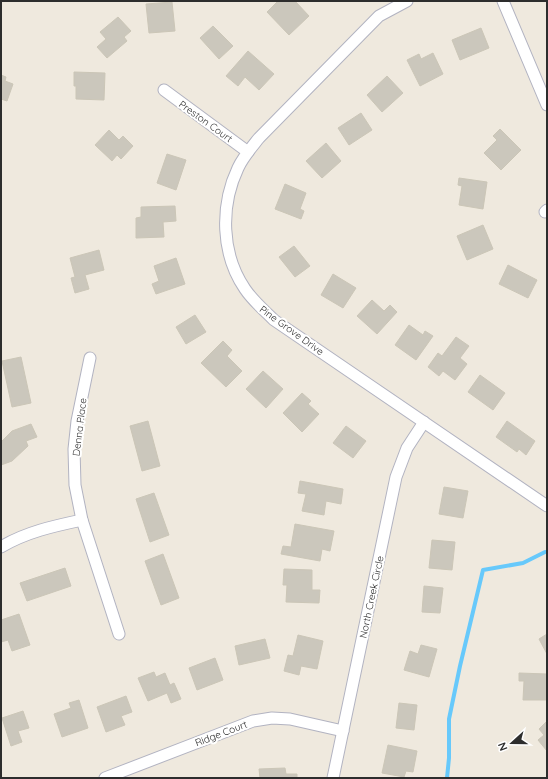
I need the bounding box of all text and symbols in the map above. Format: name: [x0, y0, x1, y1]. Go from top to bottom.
street label: Preston Court: [176, 98, 236, 146]
street label: Pine Grove Drive: [257, 303, 327, 358]
street label: Denna Place: [69, 397, 90, 457]
street label: North Creek Circle: [356, 554, 387, 639]
street label: Ridge Court: [193, 717, 250, 749]
north arrow: [492, 723, 532, 763]
text: N: [495, 740, 511, 753]

